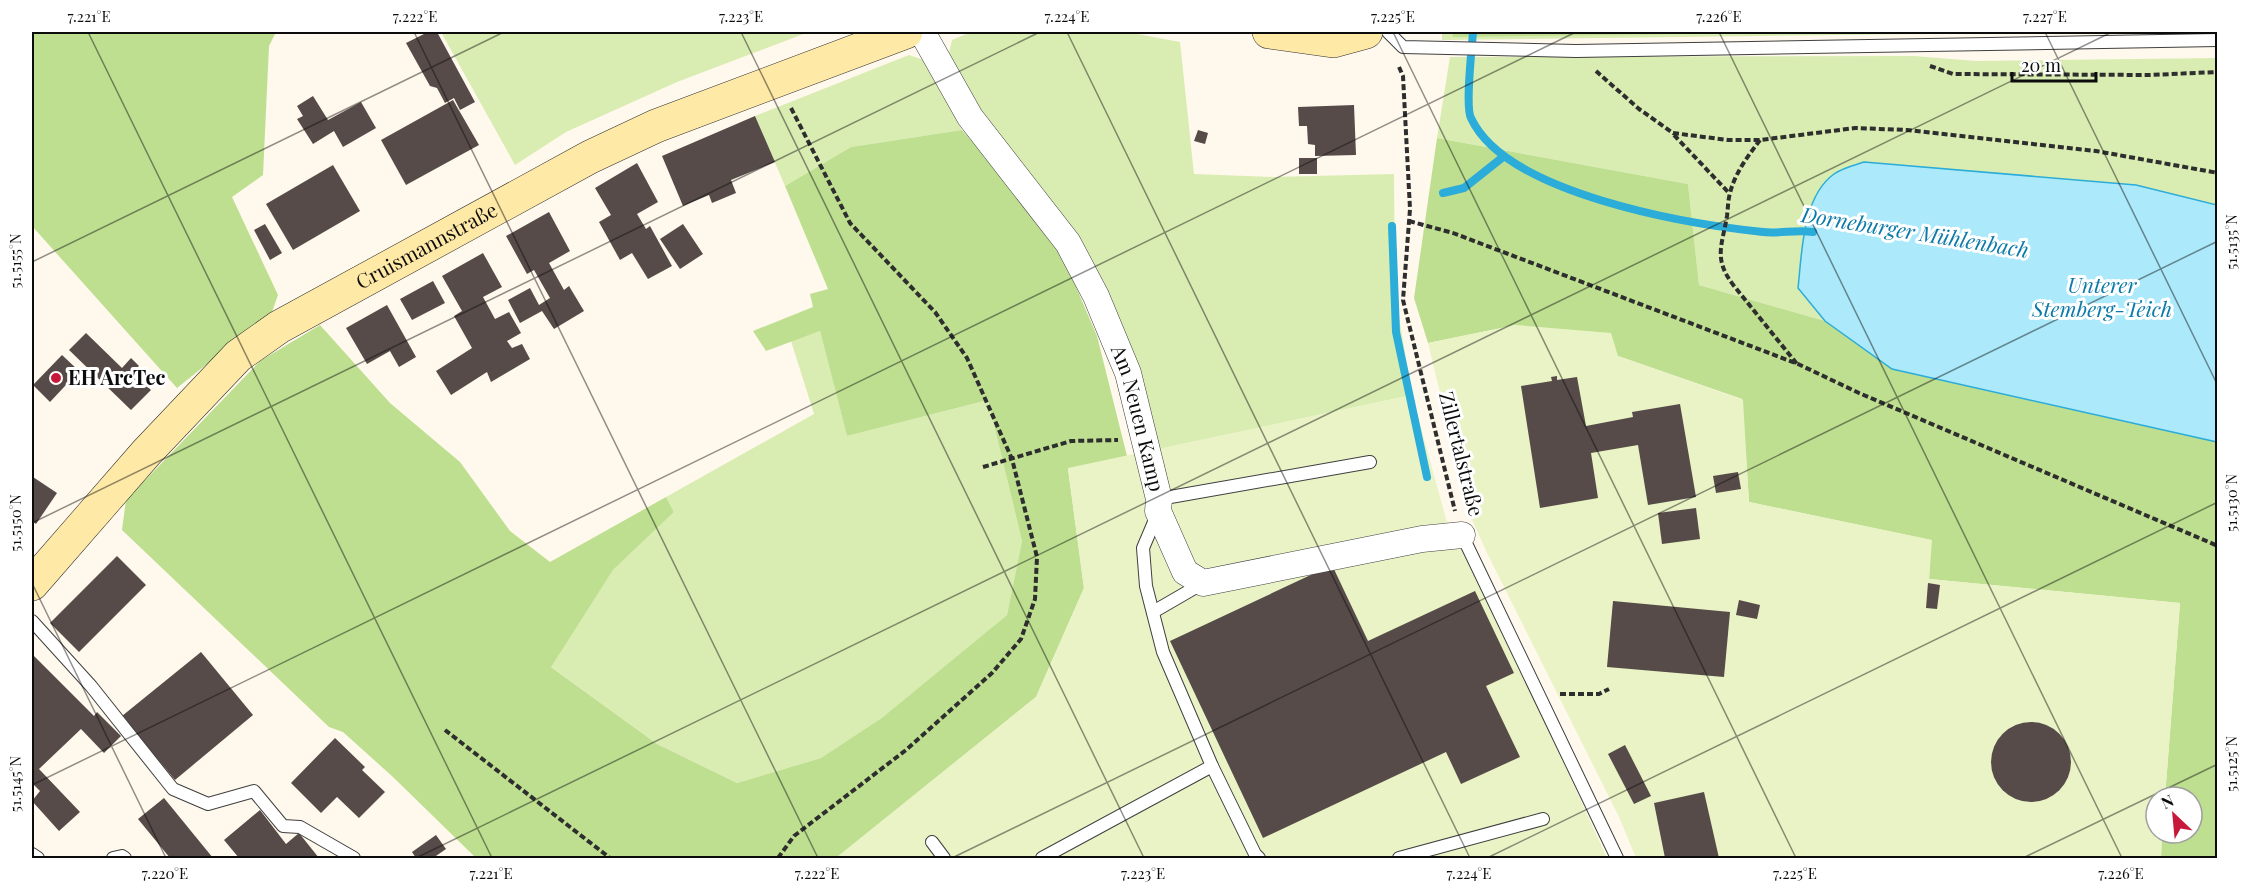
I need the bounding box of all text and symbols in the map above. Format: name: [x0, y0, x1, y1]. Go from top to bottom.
text: 7.221°E: [67, 6, 111, 26]
text: 7.222°E: [393, 6, 437, 26]
text: 7.223°E: [719, 6, 763, 26]
text: 7.224°E: [1045, 6, 1089, 26]
text: 7.225°E: [1371, 6, 1415, 26]
text: 7.226°E: [1696, 6, 1742, 26]
text: 7.227°E: [2023, 6, 2067, 26]
scale bar: [2012, 45, 2096, 83]
text: 20 m: [2021, 53, 2061, 77]
street label: Cruismannstraße: [350, 195, 502, 295]
water label: Dorneburger Mühlenbach: [1799, 199, 2031, 263]
text: 51.5135°N: [2221, 214, 2241, 270]
text: 51.5155°N: [5, 233, 25, 289]
water label: Unterer Stemberg-Teich: [2031, 270, 2172, 322]
street label: Am Neuen Kamp: [1105, 340, 1172, 494]
place label: EH ArcTec: [68, 363, 165, 390]
marker: EH ArcTec: [49, 371, 63, 385]
street label: Zillertalstraße: [1434, 389, 1491, 519]
text: 51.5130°N: [2221, 474, 2241, 532]
text: 51.5150°N: [5, 494, 25, 552]
text: 51.5125°N: [2221, 736, 2241, 792]
text: 51.5145°N: [5, 755, 25, 812]
north arrow: [2144, 785, 2204, 845]
text: N: [2157, 789, 2177, 813]
text: 7.220°E: [142, 863, 188, 883]
text: 7.221°E: [469, 863, 513, 883]
text: 7.222°E: [795, 863, 839, 883]
text: 7.223°E: [1121, 863, 1165, 883]
text: 7.224°E: [1447, 863, 1491, 883]
text: 7.225°E: [1773, 863, 1817, 883]
text: 7.226°E: [2098, 863, 2144, 883]

